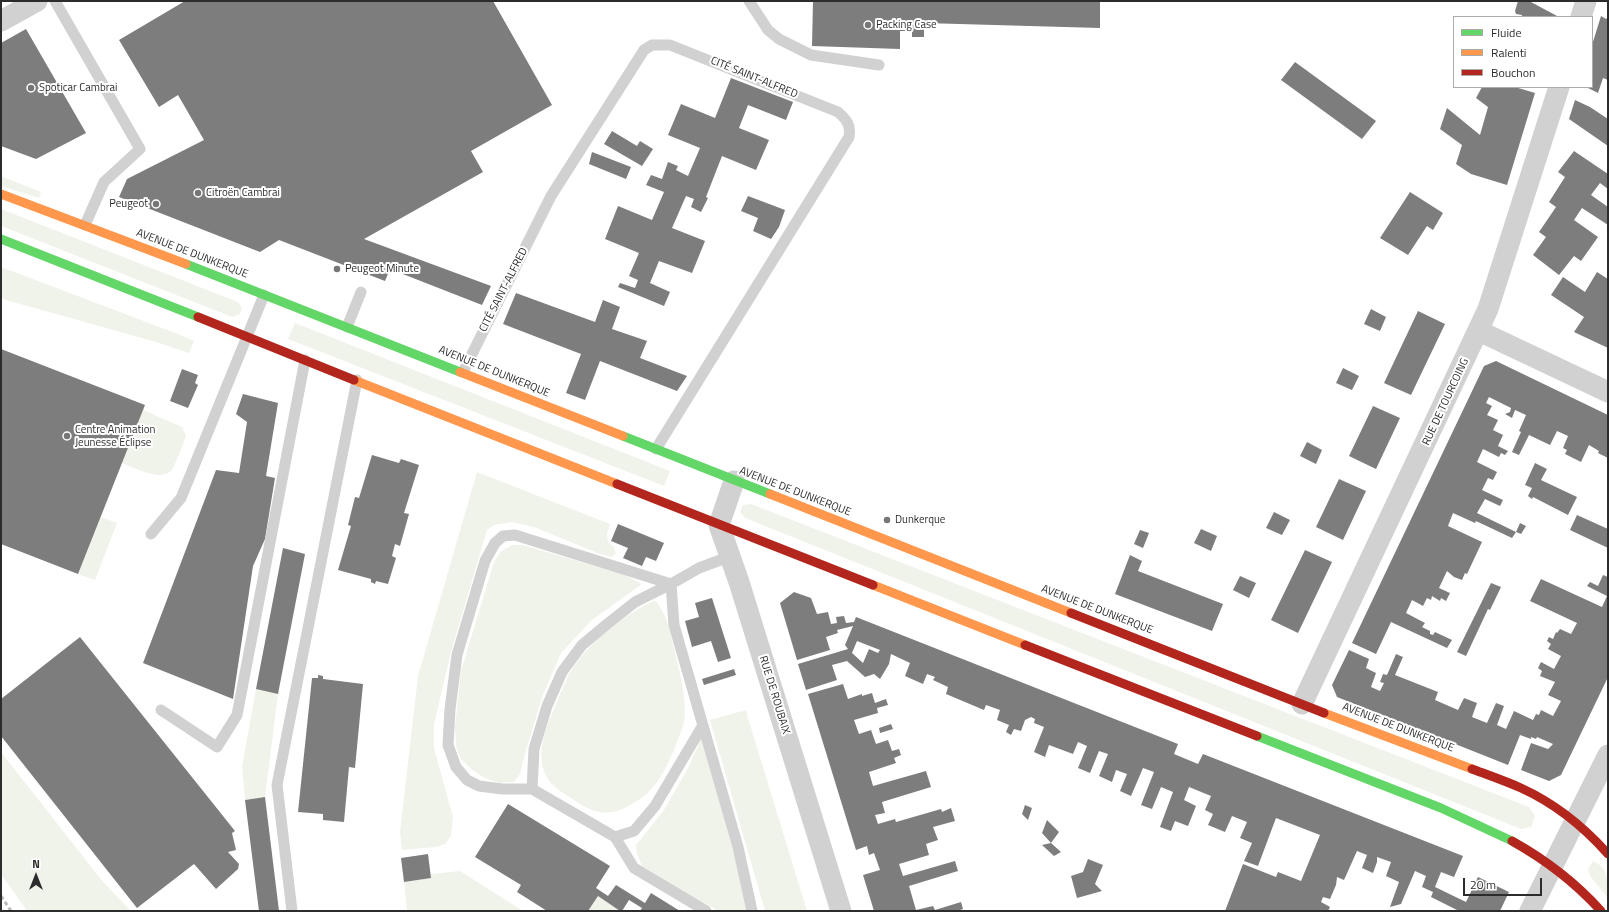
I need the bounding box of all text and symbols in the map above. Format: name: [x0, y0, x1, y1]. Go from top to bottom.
legend: [1453, 16, 1593, 88]
place label: Packing Case: [876, 18, 937, 32]
marker: Packing Case: [863, 20, 873, 30]
text: Fluide: [1491, 23, 1522, 42]
text: Ralenti: [1491, 43, 1526, 62]
street label: CITÉ SAINT-ALFRED: [708, 54, 800, 102]
text: Bouchon: [1491, 63, 1536, 82]
place label: Spoticar Cambrai: [39, 81, 118, 95]
marker: Spoticar Cambrai: [26, 83, 36, 93]
place label: Citroën Cambrai: [206, 186, 280, 200]
marker: Citroën Cambrai: [193, 188, 203, 198]
place label: Peugeot: [109, 197, 148, 211]
marker: Peugeot: [151, 199, 161, 209]
street label: AVENUE DE DUNKERQUE: [134, 227, 250, 281]
street label: CITÉ SAINT-ALFRED: [477, 246, 531, 334]
place label: Peugeot Minute: [345, 262, 419, 276]
marker: Peugeot Minute: [332, 264, 342, 274]
street label: AVENUE DE DUNKERQUE: [437, 344, 551, 400]
street label: RUE DE TOURCOING: [1420, 356, 1472, 448]
place label: Centre Animation Jeunesse Éclipse: [75, 423, 155, 449]
marker: Centre Animation Jeunesse Éclipse: [62, 431, 72, 441]
street label: AVENUE DE DUNKERQUE: [737, 465, 853, 519]
place label: Dunkerque: [895, 513, 945, 527]
marker: Dunkerque: [882, 515, 892, 525]
street label: AVENUE DE DUNKERQUE: [1039, 583, 1155, 637]
street label: RUE DE ROUBAIX: [756, 654, 792, 736]
street label: AVENUE DE DUNKERQUE: [1340, 701, 1456, 755]
north arrow: [16, 856, 56, 896]
text: N: [32, 856, 40, 872]
scale bar: [1465, 870, 1544, 896]
text: 20 m: [1470, 875, 1496, 894]

